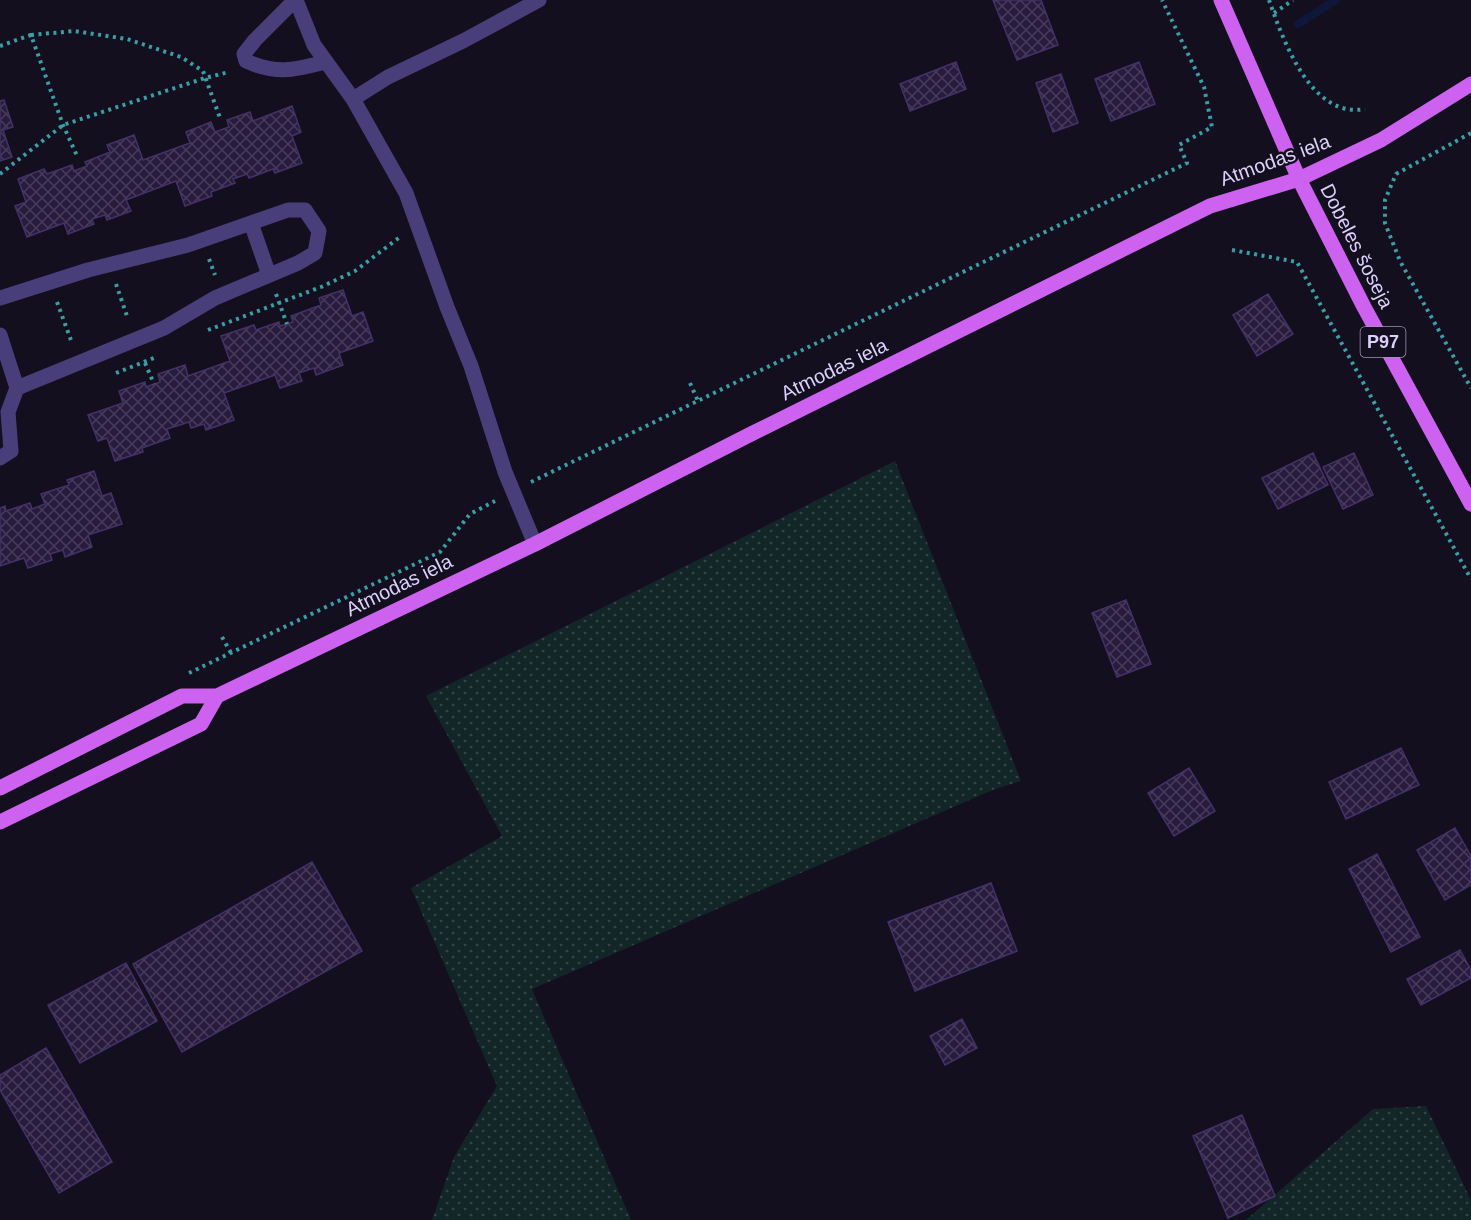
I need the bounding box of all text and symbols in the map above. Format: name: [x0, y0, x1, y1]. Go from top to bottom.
street label: Atmodas iela: [1217, 130, 1334, 190]
street label: Dobeles šoseja: [1316, 180, 1398, 313]
road number: P97: [1360, 327, 1406, 357]
street label: Atmodas iela: [777, 333, 892, 404]
street label: Atmodas iela: [342, 549, 457, 620]

